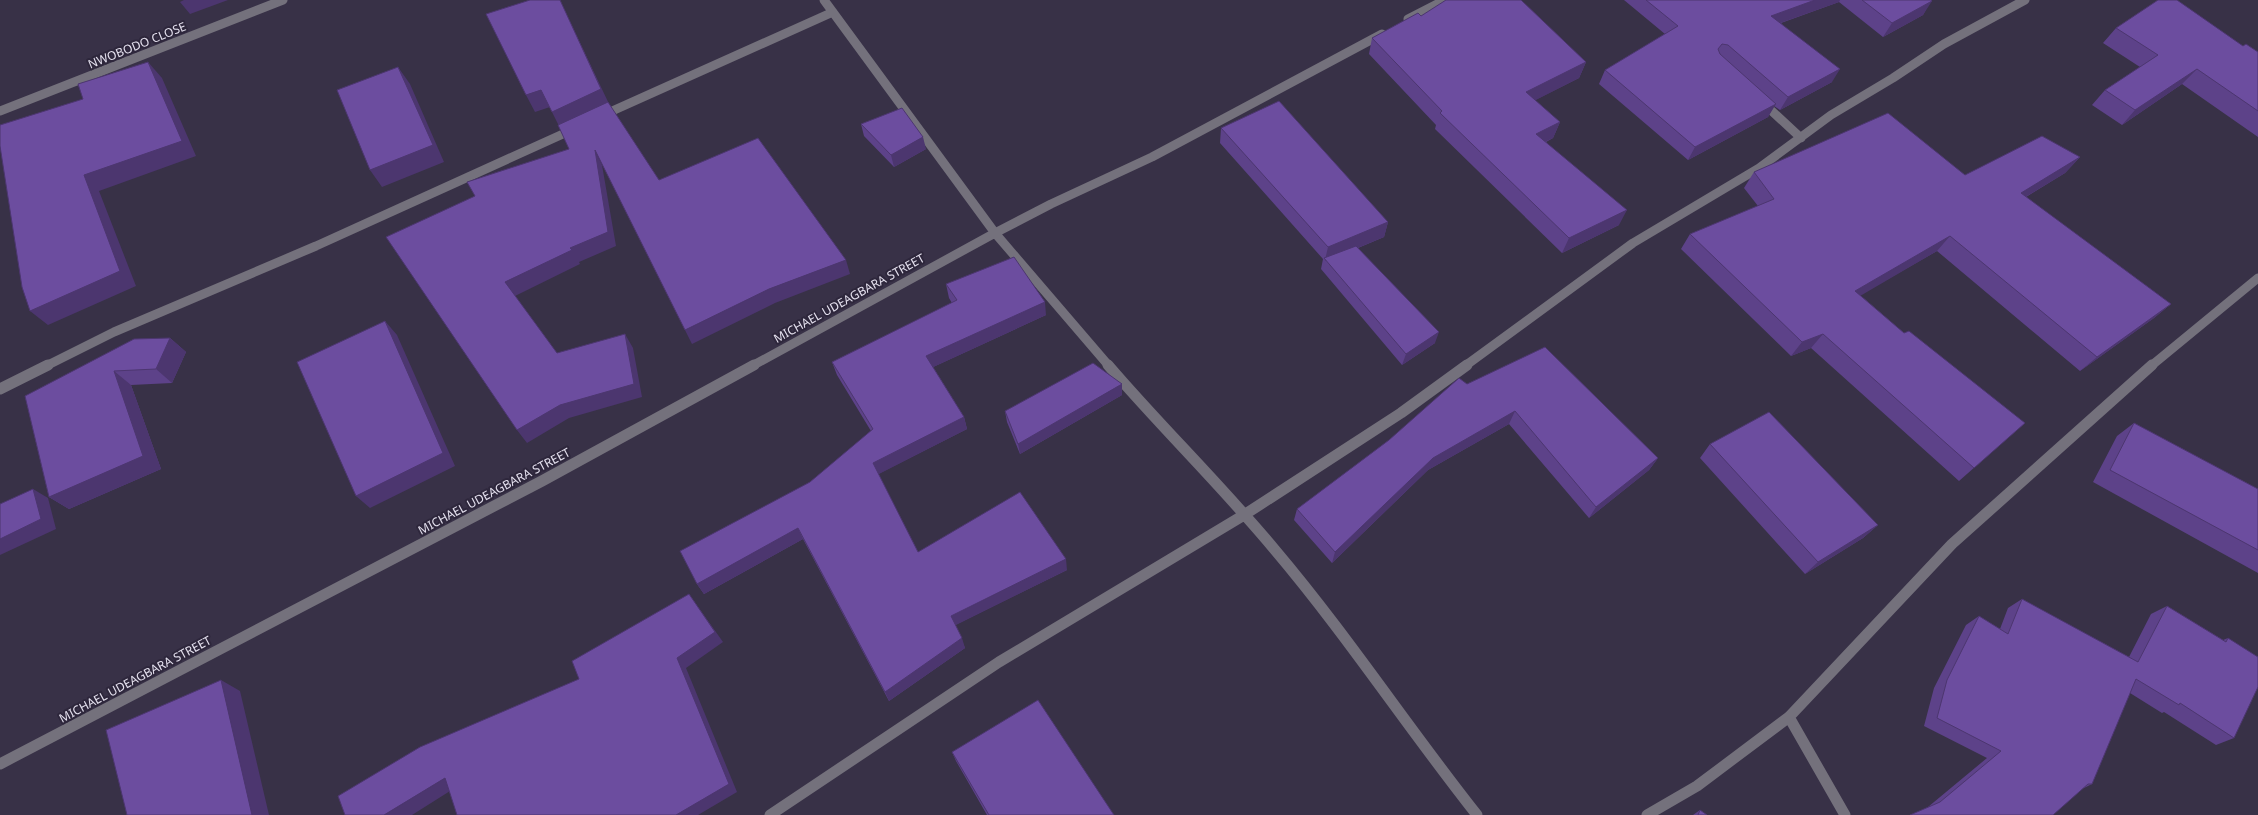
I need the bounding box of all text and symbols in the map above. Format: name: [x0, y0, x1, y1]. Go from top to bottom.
street label: NWOBODO CLOSE: [85, 18, 189, 72]
street label: MICHAEL UDEAGBARA STREET: [771, 249, 928, 347]
street label: MICHAEL UDEAGBARA STREET: [415, 443, 573, 538]
street label: MICHAEL UDEAGBARA STREET: [56, 631, 214, 726]

